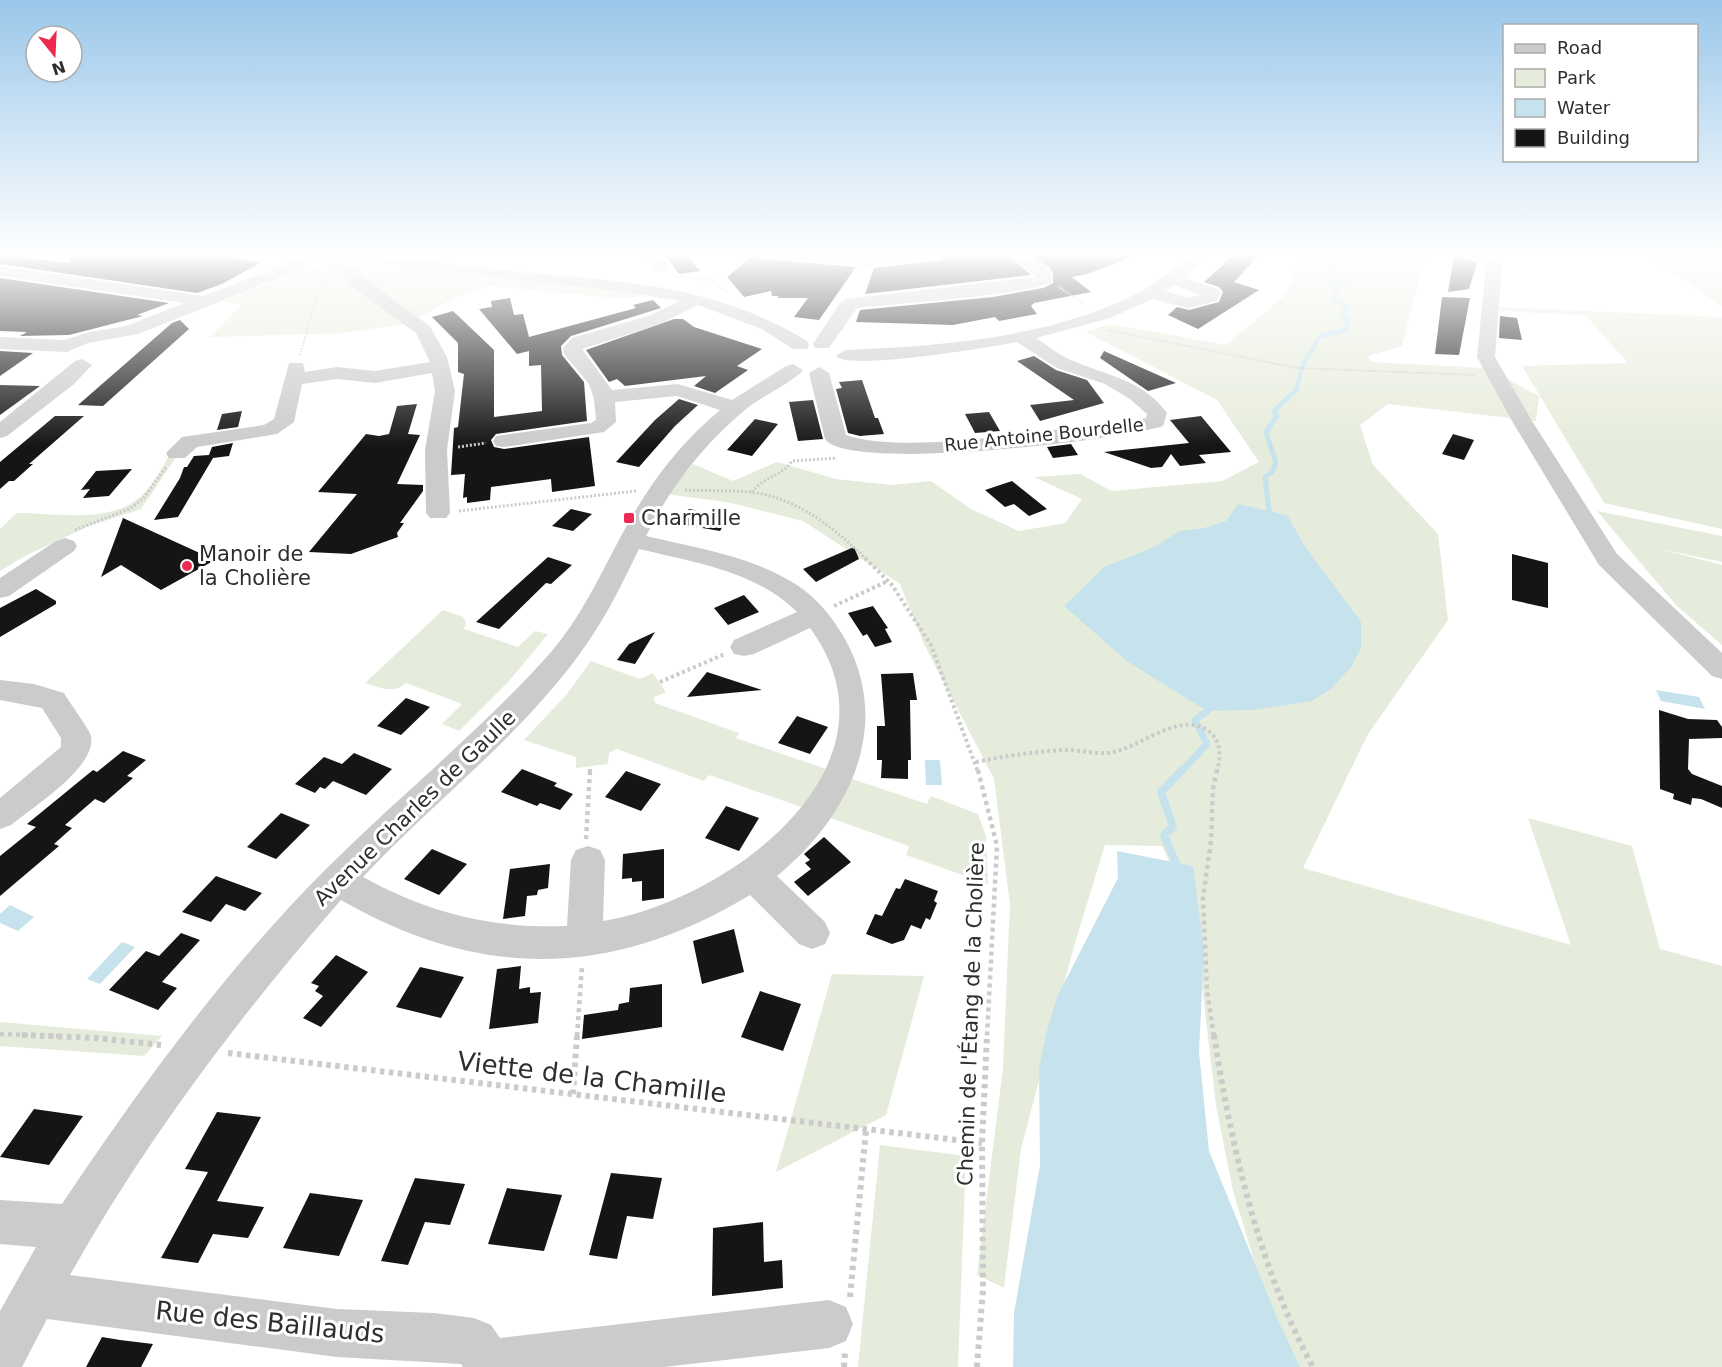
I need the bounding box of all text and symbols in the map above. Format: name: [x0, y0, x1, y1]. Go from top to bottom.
north arrow: [24, 24, 84, 84]
legend: [1503, 24, 1698, 162]
text: Road: [1557, 37, 1602, 58]
text: N: [49, 57, 68, 79]
text: Park: [1557, 67, 1596, 88]
text: Water: [1557, 97, 1611, 118]
text: Building: [1557, 127, 1630, 148]
street label: Rue Antoine Bourdelle: [943, 414, 1145, 455]
place label: Charmille: [641, 506, 741, 530]
marker: Charmille: [622, 511, 636, 525]
place label: Manoir de la Cholière: [199, 542, 311, 590]
marker: Manoir de la Cholière: [180, 559, 194, 573]
street label: Avenue Charles de Gaulle: [309, 705, 521, 911]
street label: Chemin de l'Étang de la Cholière: [952, 842, 989, 1186]
street label: Viette de la Chamille: [456, 1046, 728, 1108]
street label: Rue des Baillauds: [154, 1295, 386, 1349]

